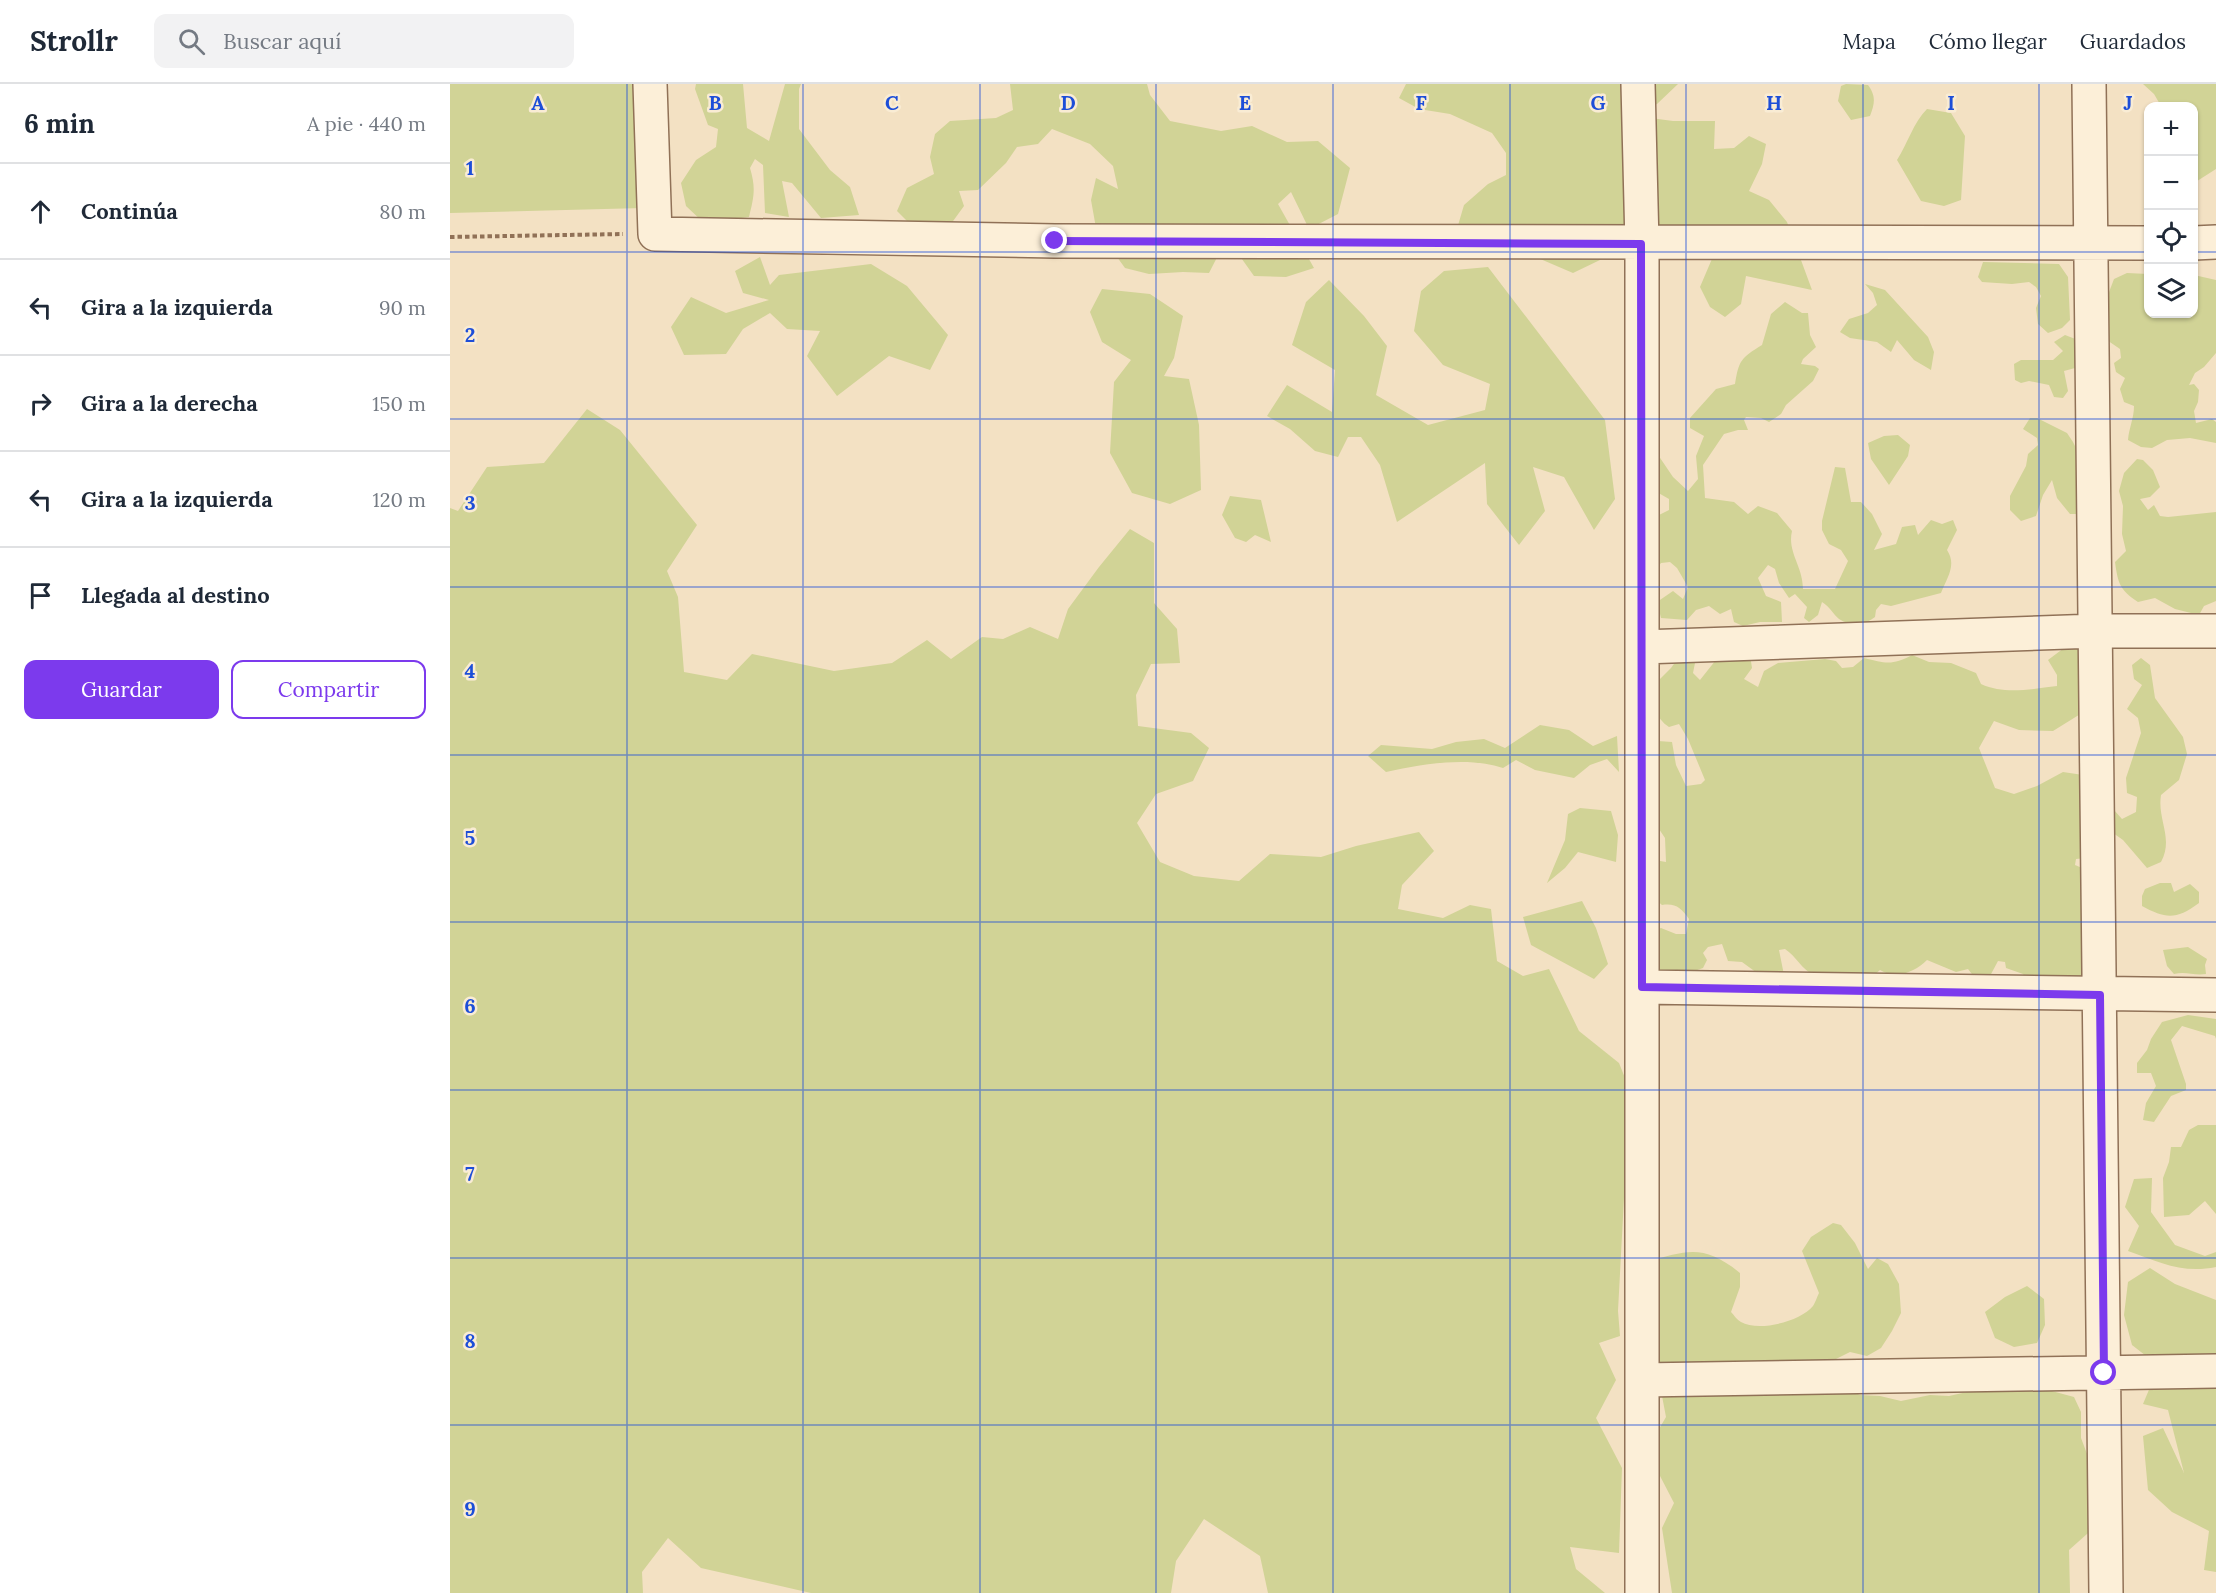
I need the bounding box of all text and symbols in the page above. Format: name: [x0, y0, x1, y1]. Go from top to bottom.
search box: [154, 14, 574, 68]
text: Strollr: [30, 23, 118, 59]
icon: search: [175, 25, 208, 58]
text: Buscar aquí: [223, 27, 341, 55]
text: Mapa: [1842, 28, 1896, 55]
text: Cómo llegar: [1929, 28, 2047, 55]
text: Guardados: [2080, 28, 2186, 55]
text: A: [531, 90, 545, 115]
text: B: [708, 90, 722, 115]
text: C: [885, 90, 899, 115]
text: D: [1060, 90, 1076, 115]
text: E: [1239, 90, 1251, 115]
text: F: [1415, 90, 1427, 115]
text: G: [1590, 90, 1606, 115]
text: H: [1766, 90, 1782, 115]
text: I: [1947, 90, 1955, 115]
text: J: [2123, 90, 2133, 115]
map controls: [2144, 102, 2198, 318]
button: +: [2144, 102, 2198, 156]
text: 6 min: [24, 107, 95, 140]
text: A pie · 440 m: [307, 111, 426, 136]
text: 1: [466, 155, 474, 180]
button: −: [2144, 156, 2198, 210]
icon: ahead: [24, 195, 57, 228]
text: Continúa: [81, 197, 178, 225]
text: 80 m: [379, 199, 426, 224]
button: locate: [2144, 210, 2198, 264]
route end: [1041, 227, 1067, 253]
button: layers: [2144, 264, 2198, 318]
icon: left: [24, 291, 57, 324]
text: Gira a la izquierda: [81, 293, 273, 321]
text: 90 m: [379, 295, 426, 320]
text: 2: [465, 322, 475, 347]
icon: right: [24, 387, 57, 420]
text: Gira a la derecha: [81, 389, 258, 417]
text: 150 m: [372, 391, 426, 416]
icon: left: [24, 483, 57, 516]
text: Gira a la izquierda: [81, 485, 273, 513]
text: 120 m: [372, 487, 426, 512]
text: 3: [464, 490, 476, 515]
icon: arrive: [24, 579, 57, 612]
text: Llegada al destino: [81, 581, 270, 609]
text: 4: [465, 658, 476, 683]
button: Guardar: [24, 660, 219, 719]
button: Compartir: [231, 660, 426, 719]
text: 5: [465, 825, 476, 850]
text: 6: [464, 993, 476, 1018]
text: 7: [465, 1161, 475, 1186]
text: 8: [464, 1328, 476, 1353]
route start: [2090, 1359, 2116, 1385]
text: 9: [464, 1496, 476, 1521]

